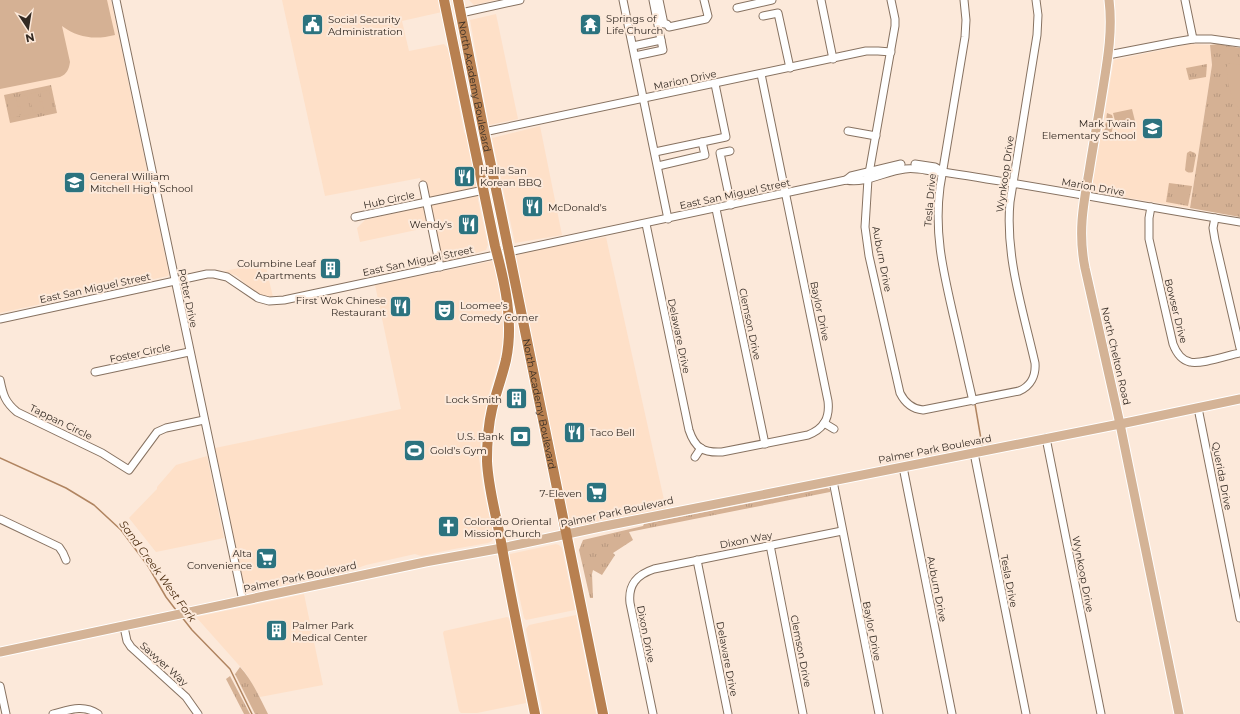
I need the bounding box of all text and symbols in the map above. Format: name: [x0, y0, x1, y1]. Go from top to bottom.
north arrow: [8, 8, 48, 48]
temple icon: Springs of Life Church: [578, 11, 604, 37]
public building icon: Social Security Administration: [300, 12, 326, 38]
place label: Springs of Life Church: [606, 12, 663, 37]
place label: Social Security Administration: [328, 13, 403, 38]
street label: North Academy Boulevard: [456, 20, 494, 153]
text: N: [24, 30, 36, 46]
street label: Marion Drive: [652, 67, 718, 93]
school or university icon: Mark Twain Elementary School: [1139, 116, 1165, 142]
place label: Mark Twain Elementary School: [1042, 117, 1136, 142]
street label: Wynkoop Drive: [993, 135, 1017, 213]
restaurant icon: Halla San Korean BBQ: [451, 163, 477, 189]
place label: Halla San Korean BBQ: [480, 164, 542, 189]
school or university icon: General William Mitchell High School: [62, 169, 88, 195]
place label: General William Mitchell High School: [90, 170, 193, 195]
street label: Tesla Drive: [921, 173, 939, 227]
street label: Marion Drive: [1060, 175, 1126, 199]
street label: East San Miguel Street: [678, 176, 792, 212]
street label: Hub Circle: [362, 188, 416, 212]
restaurant icon: McDonald's: [519, 194, 545, 220]
place label: McDonald's: [548, 201, 607, 214]
restaurant icon: Wendy's: [455, 211, 481, 237]
place label: Wendy's: [410, 218, 452, 231]
street label: Auburn Drive: [869, 225, 895, 293]
street label: East San Miguel Street: [361, 243, 475, 279]
building icon: Columbine Leaf Apartments: [318, 256, 344, 282]
place label: Columbine Leaf Apartments: [237, 257, 317, 282]
street label: Potter Drive: [175, 267, 201, 329]
street label: East San Miguel Street: [38, 270, 152, 306]
street label: Bowser Drive: [1162, 277, 1190, 345]
street label: Baylor Drive: [807, 280, 833, 342]
street label: Clemson Drive: [736, 287, 764, 361]
restaurant icon: First Wok Chinese Restaurant: [388, 293, 414, 319]
place label: First Wok Chinese Restaurant: [296, 294, 386, 319]
street label: Delaware Drive: [665, 297, 693, 375]
theatre icon: Loomee's Comedy Corner: [432, 298, 458, 324]
place label: Loomee's Comedy Corner: [460, 299, 538, 324]
street label: North Chelton Road: [1098, 306, 1134, 406]
street label: North Academy Boulevard: [520, 337, 559, 470]
street label: Foster Circle: [108, 340, 172, 366]
building icon: Lock Smith: [504, 386, 530, 412]
place label: Lock Smith: [446, 393, 502, 406]
street label: Tappan Circle: [28, 401, 94, 443]
restaurant icon: Taco Bell: [562, 419, 588, 445]
bank icon: U.S. Bank: [507, 423, 533, 449]
place label: Taco Bell: [590, 426, 635, 439]
place label: U.S. Bank: [457, 430, 504, 443]
street label: Palmer Park Boulevard: [877, 432, 993, 466]
sports icon: Gold's Gym: [401, 437, 427, 463]
street label: Querida Drive: [1209, 441, 1235, 511]
place label: Gold's Gym: [430, 444, 487, 457]
supermarket icon: 7-Eleven: [584, 480, 610, 506]
place label: 7-Eleven: [539, 487, 582, 500]
street label: Palmer Park Boulevard: [559, 494, 675, 530]
church icon: Colorado Oriental Mission Church: [436, 514, 462, 540]
place label: Colorado Oriental Mission Church: [464, 515, 552, 540]
water label: Sand Creek West Fork: [116, 517, 200, 625]
street label: Dixon Way: [719, 528, 774, 551]
street label: Wynkoop Drive: [1069, 535, 1097, 613]
supermarket icon: Alta Convenience: [254, 546, 280, 572]
place label: Alta Convenience: [187, 547, 252, 572]
street label: Tesla Drive: [998, 553, 1020, 609]
street label: Auburn Drive: [924, 555, 950, 623]
street label: Palmer Park Boulevard: [242, 559, 358, 595]
street label: Baylor Drive: [860, 600, 884, 662]
street label: Dixon Drive: [634, 604, 658, 664]
street label: Clemson Drive: [788, 614, 814, 688]
building icon: Palmer Park Medical Center: [263, 618, 289, 644]
place label: Palmer Park Medical Center: [292, 619, 367, 644]
street label: Delaware Drive: [713, 620, 741, 698]
street label: Sawyer Way: [137, 639, 191, 689]

